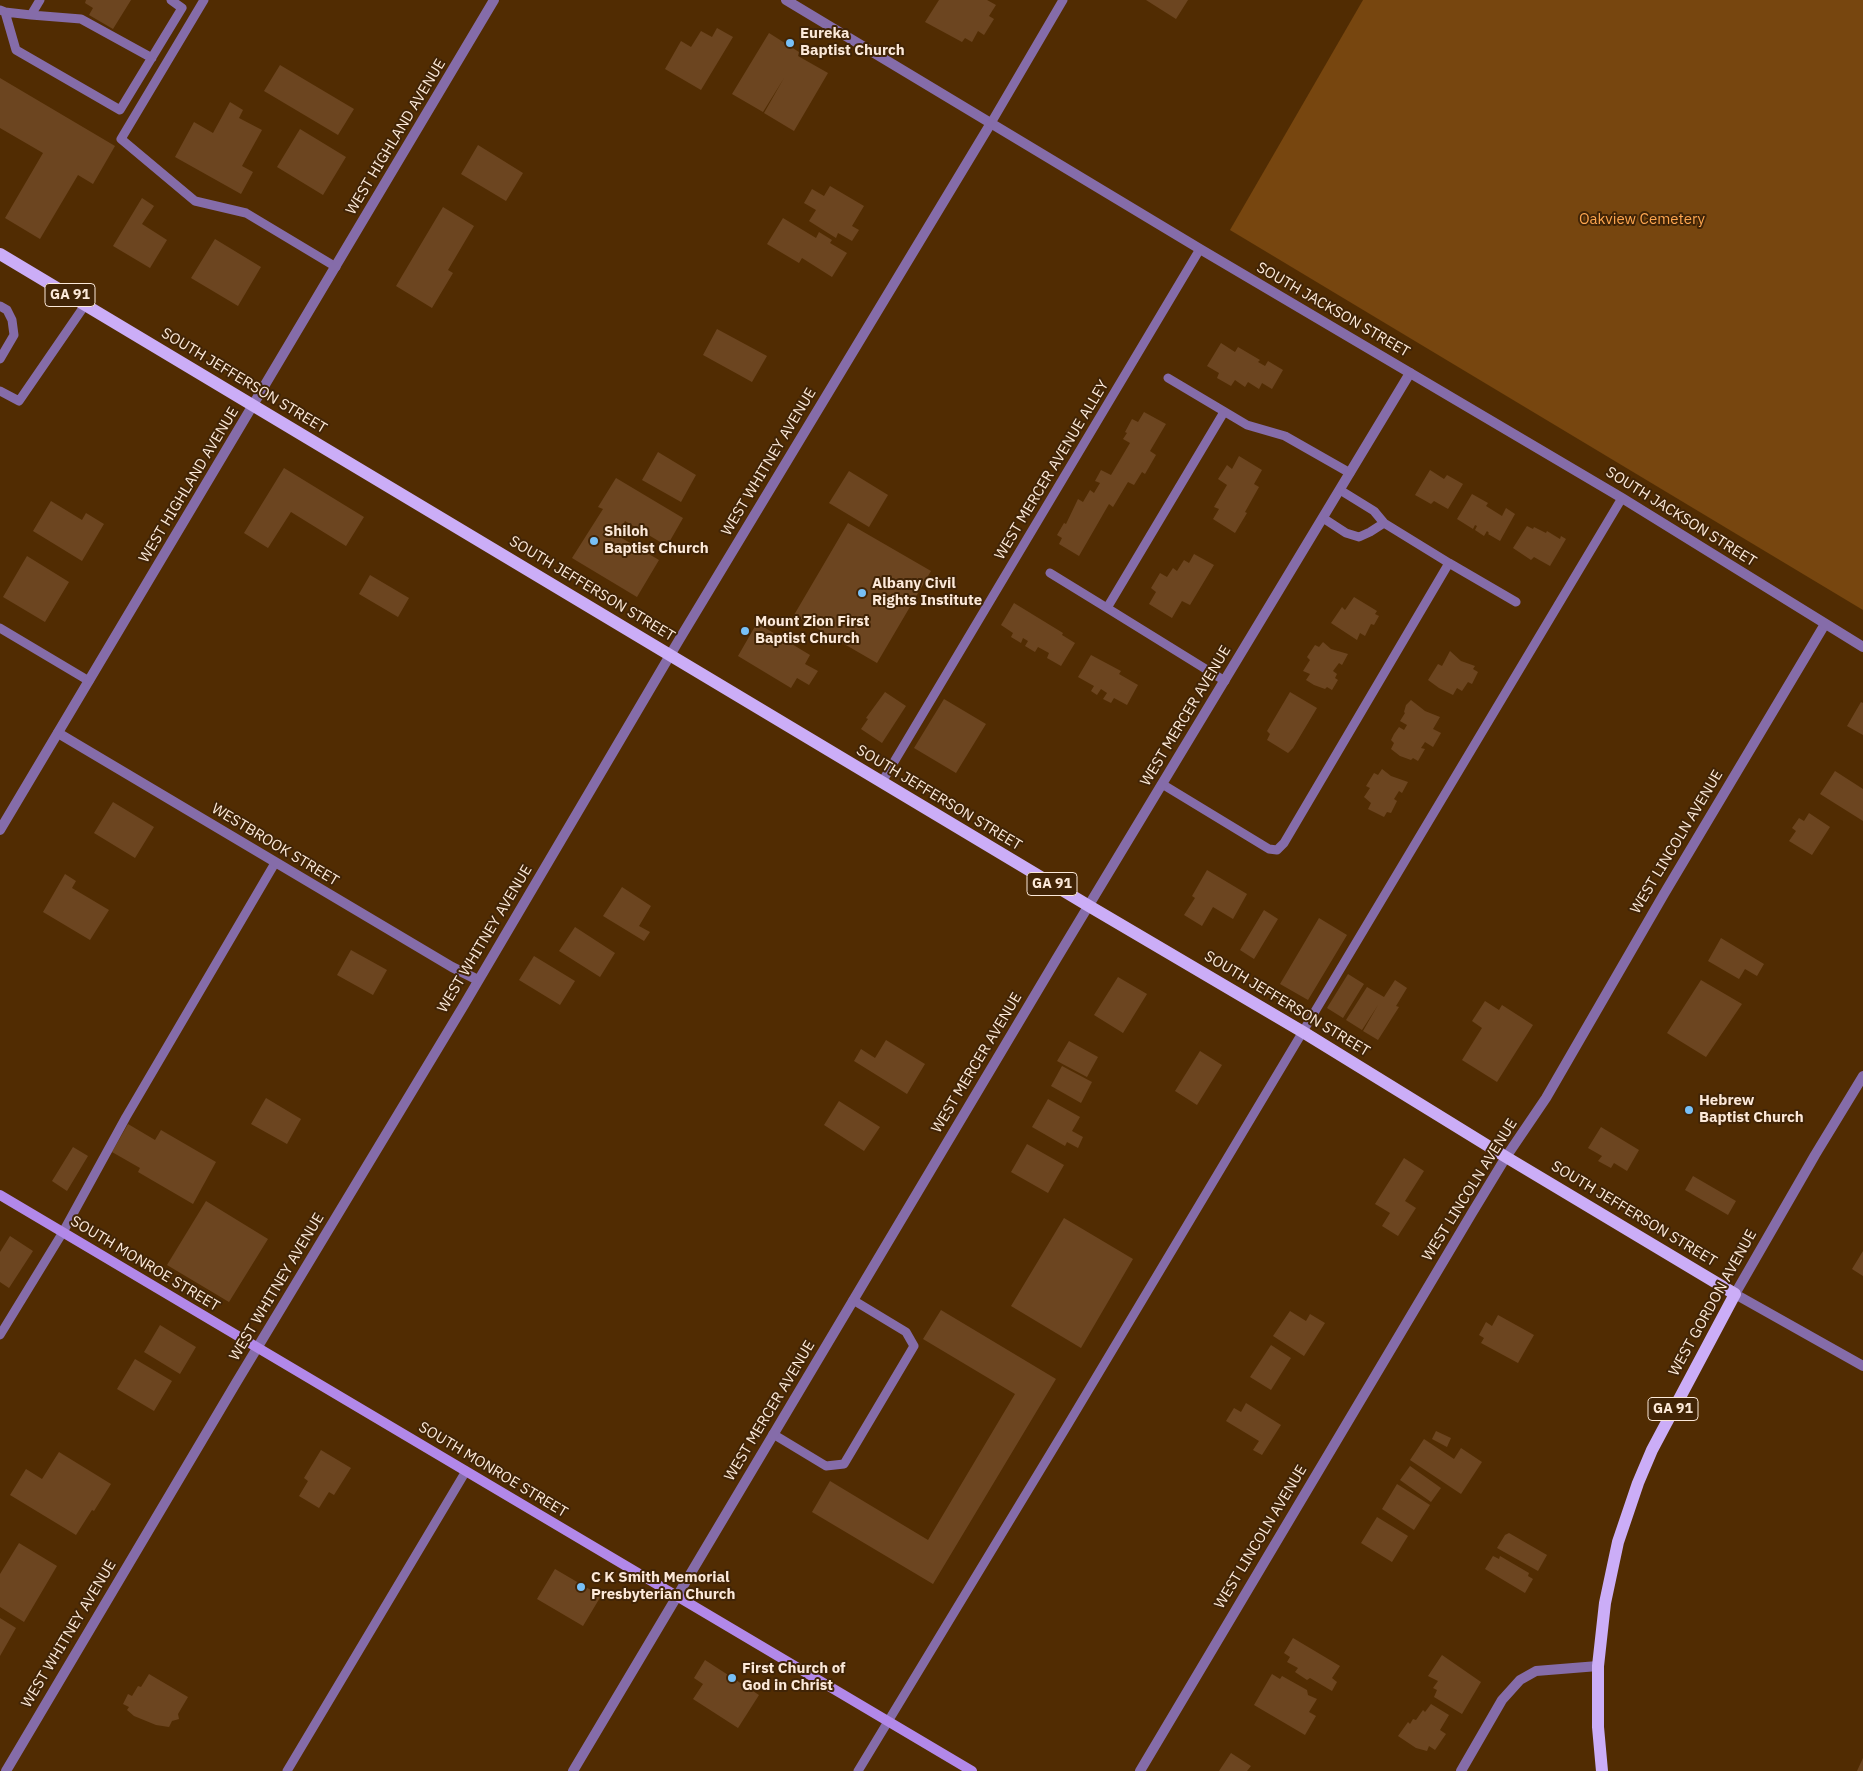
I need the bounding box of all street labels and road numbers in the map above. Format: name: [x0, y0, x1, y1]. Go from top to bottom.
street label: WEST HIGHLAND AVENUE: [342, 56, 450, 218]
street label: SOUTH JACKSON STREET: [1253, 259, 1413, 361]
road number: GA 91: [45, 284, 95, 306]
street label: SOUTH JEFFERSON STREET: [158, 324, 330, 438]
street label: WEST MERCER AVENUE ALLEY: [991, 377, 1113, 563]
street label: WEST WHITNEY AVENUE: [718, 385, 820, 539]
street label: WEST HIGHLAND AVENUE: [135, 404, 243, 566]
street label: SOUTH JACKSON STREET: [1602, 463, 1760, 571]
street label: SOUTH JEFFERSON STREET: [506, 532, 678, 646]
street label: WEST MERCER AVENUE: [1137, 642, 1235, 790]
street label: SOUTH JEFFERSON STREET: [853, 741, 1025, 855]
street label: WEST LINCOLN AVENUE: [1627, 767, 1727, 917]
street label: WESTBROOK STREET: [208, 800, 342, 890]
street label: WEST WHITNEY AVENUE: [434, 862, 536, 1016]
road number: GA 91: [1027, 872, 1077, 896]
street label: SOUTH JEFFERSON STREET: [1201, 947, 1373, 1061]
street label: WEST MERCER AVENUE: [928, 989, 1026, 1137]
street label: WEST LINCOLN AVENUE: [1419, 1115, 1521, 1265]
street label: SOUTH JEFFERSON STREET: [1548, 1157, 1720, 1271]
street label: WEST WHITNEY AVENUE: [226, 1210, 328, 1364]
street label: SOUTH MONROE STREET: [67, 1212, 223, 1316]
street label: WEST GORDON AVENUE: [1665, 1227, 1761, 1379]
street label: WEST MERCER AVENUE: [721, 1337, 819, 1485]
road number: GA 91: [1648, 1398, 1698, 1420]
street label: SOUTH MONROE STREET: [415, 1418, 571, 1522]
street label: WEST LINCOLN AVENUE: [1211, 1462, 1311, 1612]
street label: WEST WHITNEY AVENUE: [18, 1557, 120, 1711]

